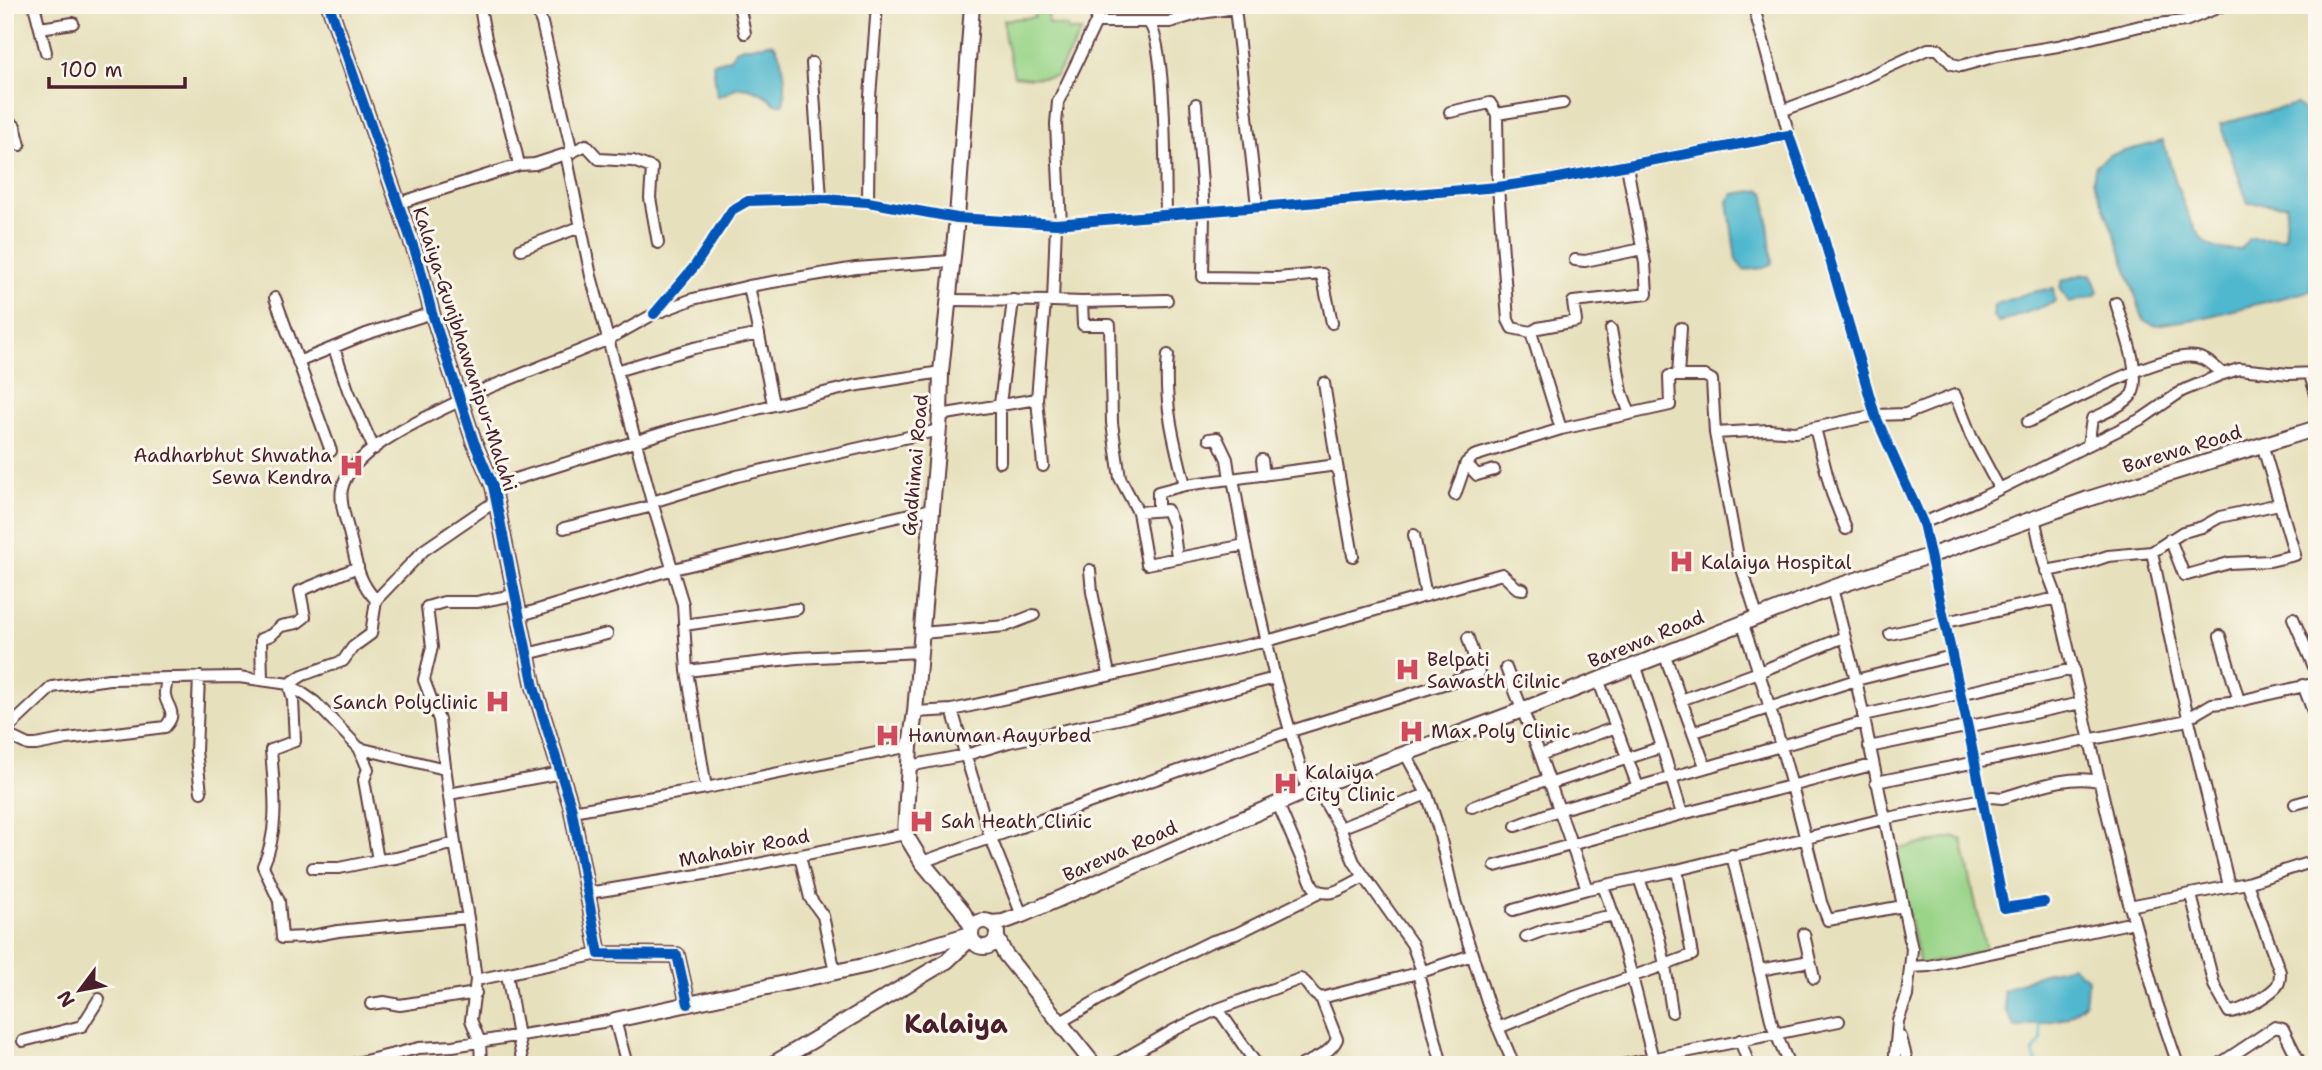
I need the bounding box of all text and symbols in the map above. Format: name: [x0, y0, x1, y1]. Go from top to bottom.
scale bar: [49, 46, 186, 90]
text: 100 m: [60, 56, 123, 84]
street label: Kalaiya-Gunjbhawanipur-Malahi: [407, 203, 523, 495]
street label: Gadhimai Road: [896, 393, 934, 537]
street label: Barewa Road: [2119, 419, 2245, 479]
place label: Aadharbhut Shwatha Sewa Kendra: [134, 443, 332, 490]
hospital icon: Aadharbhut Shwatha Sewa Kendra: [338, 452, 366, 480]
hospital icon: Kalaiya Hospital: [1667, 548, 1695, 576]
place label: Kalaiya Hospital: [1701, 550, 1852, 575]
street label: Barewa Road: [1584, 604, 1708, 674]
place label: Belpati Sawasth Cilnic: [1427, 647, 1561, 694]
hospital icon: Belpati Sawasth Cilnic: [1393, 656, 1421, 684]
hospital icon: Sanch Polyclinic: [484, 688, 512, 716]
place label: Sanch Polyclinic: [333, 690, 478, 715]
hospital icon: Max Poly Clinic: [1397, 717, 1425, 745]
place label: Max Poly Clinic: [1431, 719, 1570, 744]
hospital icon: Hanuman Aayurbed: [874, 721, 902, 749]
place label: Hanuman Aayurbed: [908, 723, 1091, 748]
place label: Kalaiya City Clinic: [1305, 760, 1395, 807]
hospital icon: Kalaiya City Clinic: [1271, 769, 1299, 797]
hospital icon: Sah Heath Clinic: [907, 807, 935, 835]
place label: Sah Heath Clinic: [941, 809, 1092, 834]
street label: Barewa Road: [1059, 815, 1181, 887]
street label: Mahabir Road: [677, 823, 811, 873]
north arrow: [46, 954, 116, 1024]
text: N: [51, 986, 81, 1012]
district label: Kalaiya: [904, 1006, 1008, 1041]

